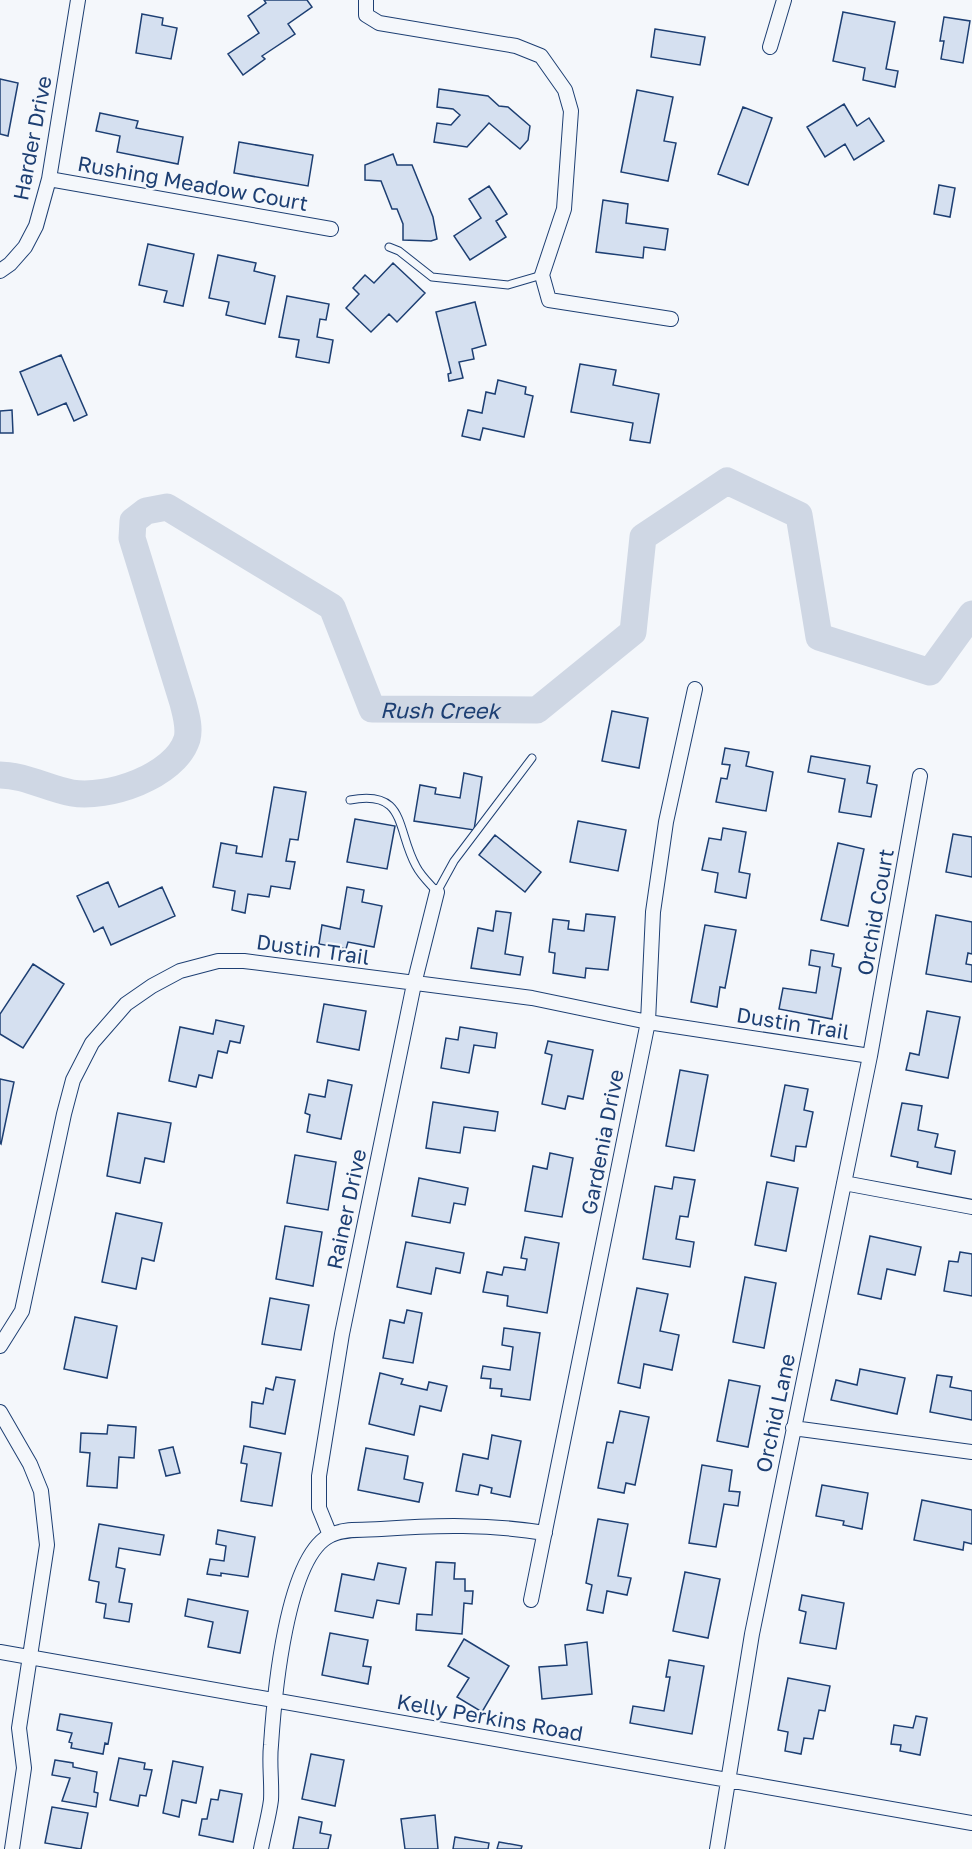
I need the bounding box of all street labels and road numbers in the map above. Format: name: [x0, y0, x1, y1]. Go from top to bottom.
street label: Harder Drive: [7, 73, 57, 203]
street label: Rushing Meadow Court: [76, 150, 310, 216]
street label: Orchid Court: [851, 847, 899, 977]
street label: Dustin Trail: [255, 928, 371, 970]
street label: Dustin Trail: [735, 1001, 851, 1045]
street label: Gardenia Drive: [575, 1067, 629, 1217]
street label: Rainer Drive: [321, 1147, 371, 1271]
street label: Orchid Lane: [750, 1351, 800, 1475]
street label: Kelly Perkins Road: [395, 1688, 585, 1746]

